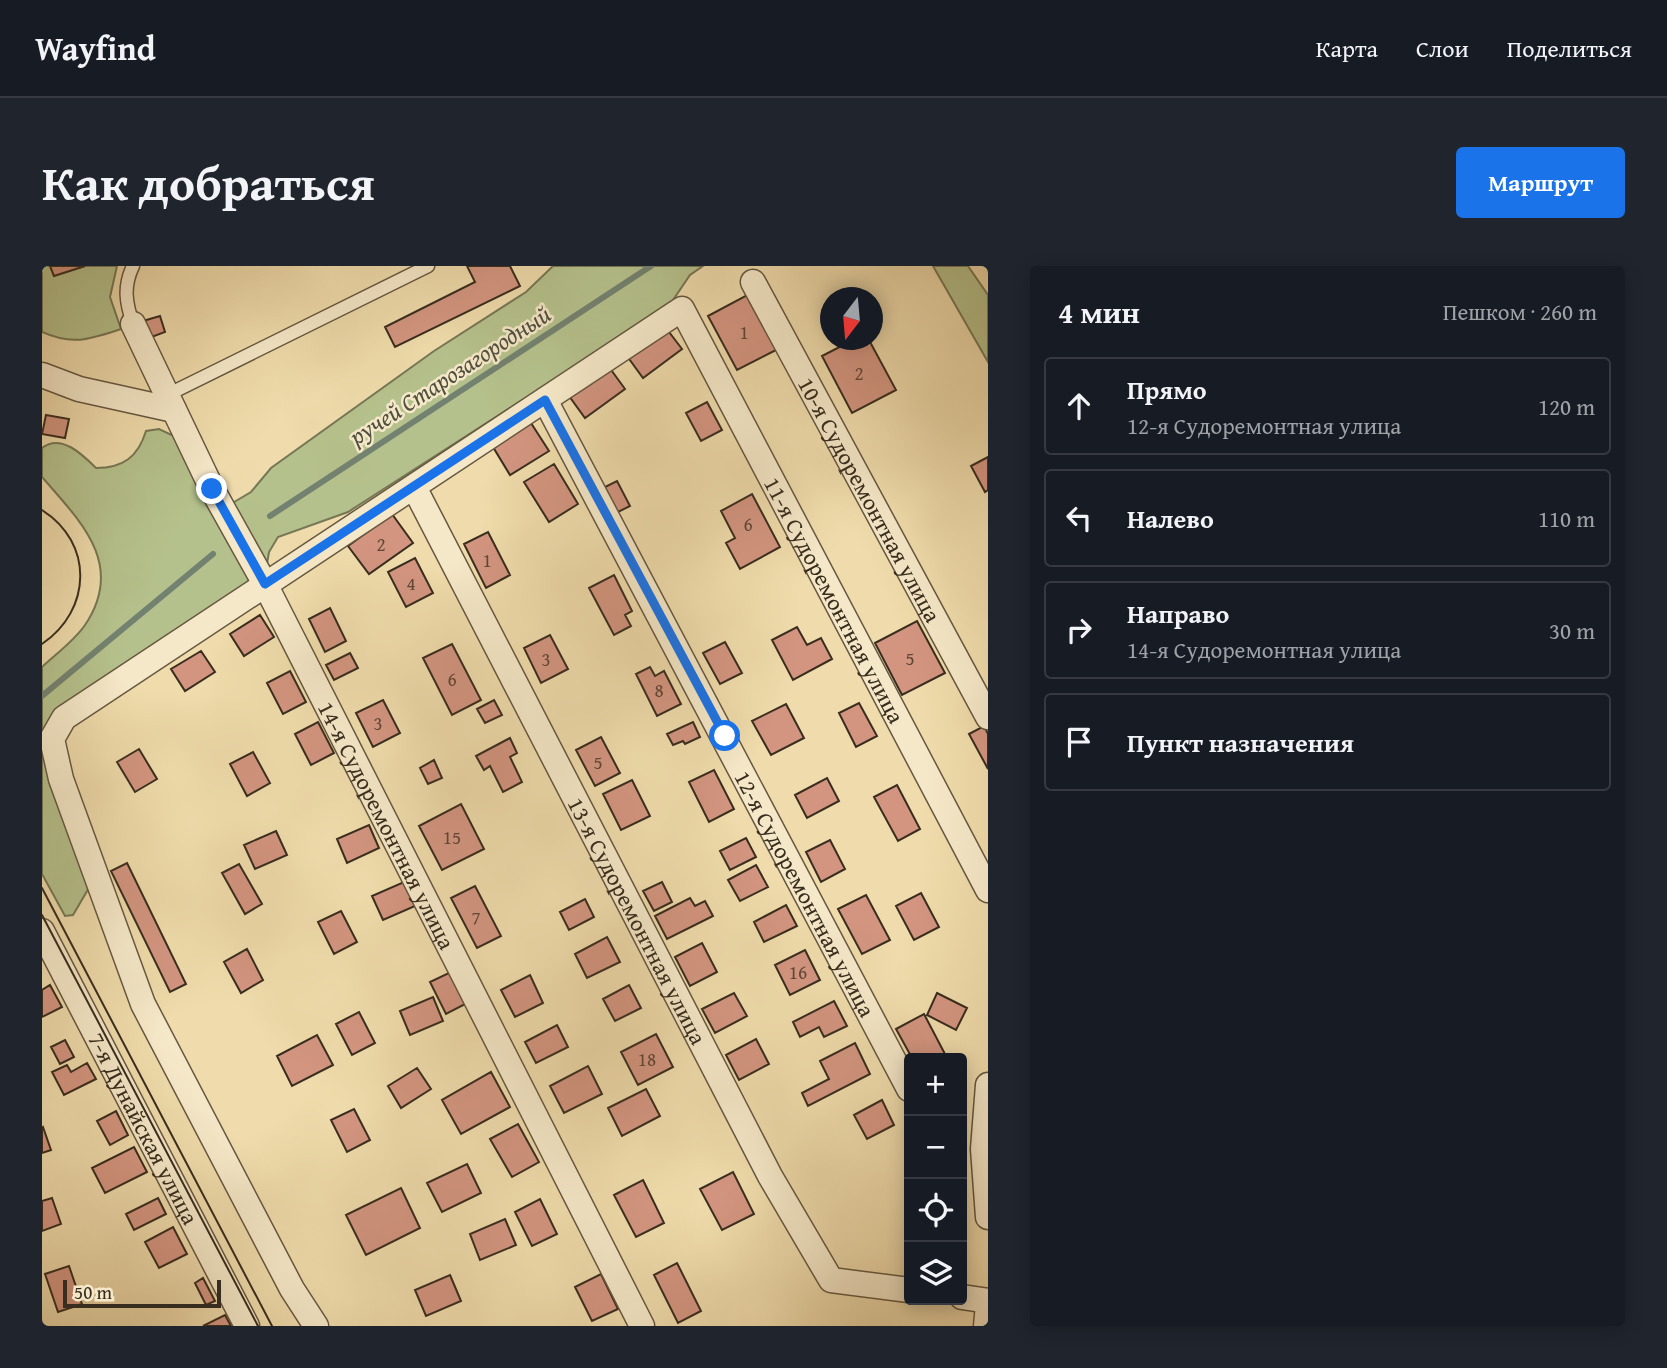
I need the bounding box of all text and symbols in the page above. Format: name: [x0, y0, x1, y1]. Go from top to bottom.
text: Wayfind: [35, 24, 156, 72]
text: Карта: [1316, 31, 1378, 66]
text: Слои: [1416, 31, 1469, 66]
text: Поделиться: [1507, 31, 1632, 66]
text: Как добраться: [42, 146, 375, 218]
button: Маршрут: [1456, 147, 1625, 218]
north arrow: [820, 287, 883, 350]
text: 4 мин: [1058, 290, 1140, 334]
text: Пешком · 260 m: [1443, 295, 1597, 328]
water label: ручей Старозагородный: [342, 297, 558, 454]
house number: 1: [739, 318, 749, 346]
house number: 2: [854, 359, 864, 387]
text: Прямо: [1127, 370, 1207, 409]
street label: 10-я Судоремонтная улица: [791, 371, 950, 628]
icon: ahead: [1060, 387, 1098, 425]
text: 120 m: [1538, 390, 1595, 423]
text: 12-я Судоремонтная улица: [1127, 409, 1401, 442]
street label: 11-я Судоремонтная улица: [757, 471, 914, 729]
route end: [196, 473, 227, 504]
icon: left: [1060, 499, 1098, 537]
text: Налево: [1127, 499, 1214, 538]
text: 110 m: [1538, 502, 1595, 535]
house number: 6: [743, 510, 753, 538]
house number: 2: [376, 530, 386, 558]
house number: 1: [482, 546, 492, 574]
house number: 4: [406, 569, 416, 597]
text: Направо: [1127, 594, 1229, 633]
icon: right: [1060, 611, 1098, 649]
text: 30 m: [1549, 614, 1595, 647]
text: 14-я Судоремонтная улица: [1127, 633, 1401, 666]
house number: 5: [905, 644, 915, 672]
house number: 3: [541, 645, 551, 673]
house number: 6: [447, 665, 457, 693]
house number: 8: [654, 676, 664, 704]
street label: 14-я Судоремонтная улица: [311, 695, 464, 955]
house number: 3: [373, 709, 383, 737]
route start: [709, 720, 740, 751]
icon: arrive: [1060, 723, 1098, 761]
text: Пункт назначения: [1127, 723, 1354, 762]
house number: 5: [593, 748, 603, 776]
street label: 12-я Судоремонтная улица: [727, 764, 884, 1022]
street label: 13-я Судоремонтная улица: [560, 791, 716, 1050]
house number: 15: [443, 823, 461, 851]
house number: 7: [471, 903, 481, 931]
house number: 16: [789, 958, 807, 986]
street label: 7-я Дунайская улица: [81, 1026, 208, 1230]
house number: 18: [638, 1045, 656, 1073]
map controls: [904, 1053, 967, 1305]
button: +: [904, 1053, 967, 1116]
button: −: [904, 1116, 967, 1179]
button: locate: [904, 1179, 967, 1242]
button: layers: [904, 1242, 967, 1305]
scale bar: [63, 1277, 220, 1309]
text: 50 m: [74, 1278, 112, 1306]

